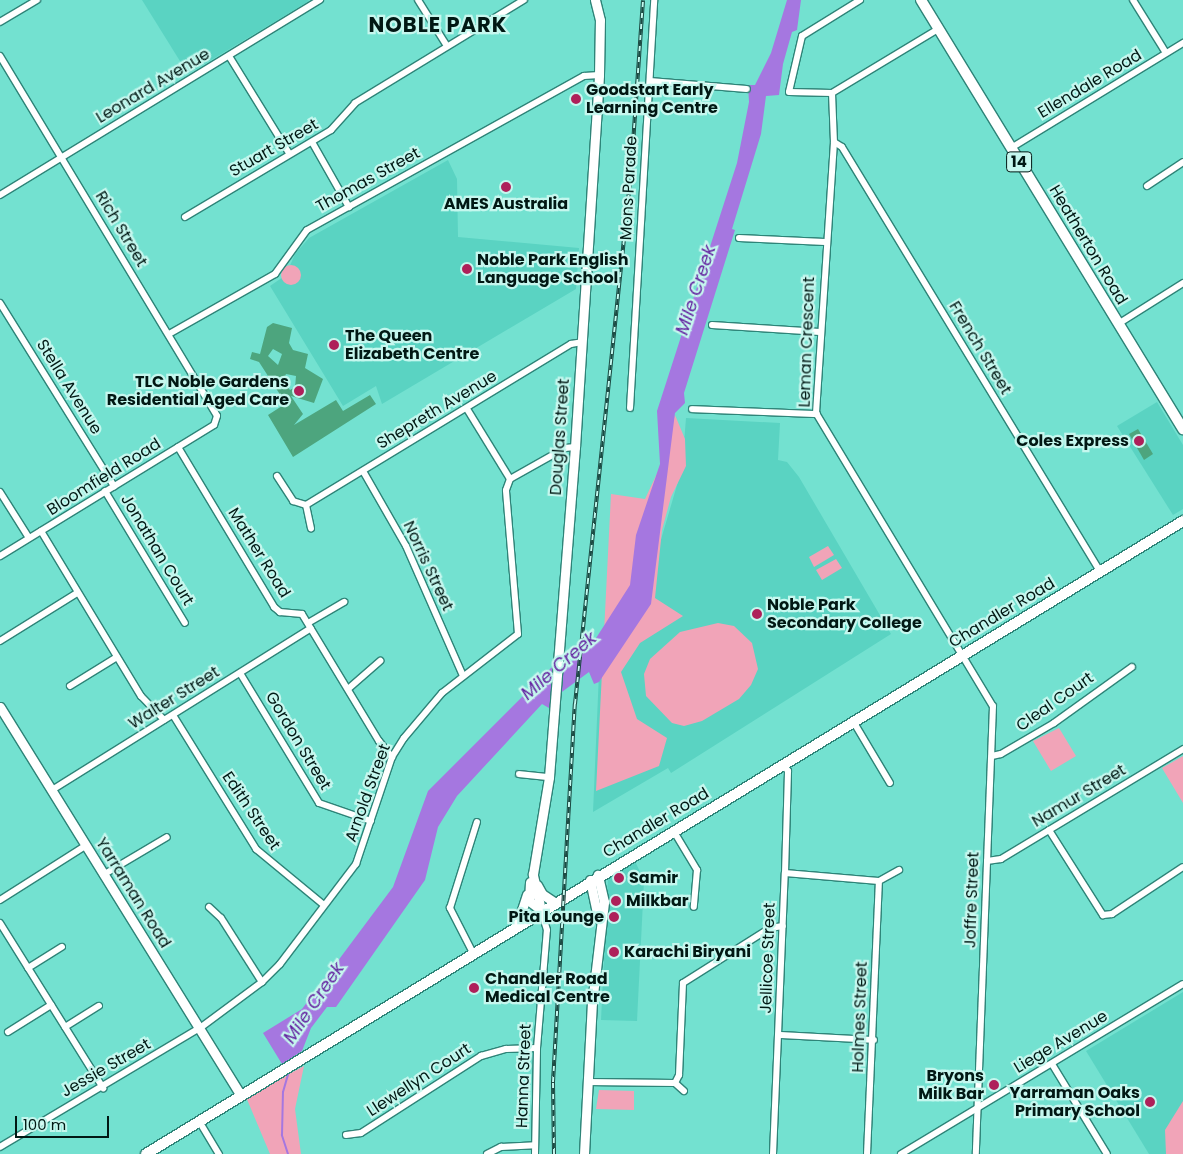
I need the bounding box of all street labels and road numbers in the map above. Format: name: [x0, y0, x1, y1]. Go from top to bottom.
street label: Leonard Avenue: [93, 44, 213, 128]
street label: Ellendale Road: [1035, 45, 1145, 123]
street label: Stuart Street: [226, 115, 322, 181]
street label: Mons Parade: [617, 135, 641, 241]
street label: Thomas Street: [313, 144, 423, 216]
road number: 14: [1005, 150, 1033, 174]
street label: Heatherton Road: [1045, 182, 1131, 308]
street label: Rich Street: [91, 188, 151, 270]
street label: Leman Crescent: [795, 276, 819, 408]
street label: French Street: [945, 298, 1015, 398]
street label: Stella Avenue: [32, 336, 106, 438]
street label: Shepreth Avenue: [373, 367, 501, 453]
street label: Douglas Street: [546, 378, 574, 496]
street label: Bloomfield Road: [44, 434, 164, 520]
street label: Jonathan Court: [116, 491, 198, 609]
street label: Mather Road: [224, 504, 294, 602]
street label: Norris Street: [399, 518, 457, 614]
street label: Chandler Road: [946, 574, 1058, 652]
street label: Walter Street: [125, 663, 223, 733]
street label: Cleal Court: [1013, 668, 1097, 736]
street label: Gordon Street: [261, 688, 335, 794]
street label: Arnold Street: [341, 741, 395, 845]
street label: Namur Street: [1029, 761, 1129, 831]
street label: Edith Street: [218, 768, 284, 854]
street label: Chandler Road: [600, 784, 712, 862]
street label: Yarraman Road: [91, 834, 175, 952]
street label: Joffre Street: [961, 852, 983, 948]
street label: Jellicoe Street: [756, 902, 780, 1014]
street label: Holmes Street: [848, 961, 872, 1073]
street label: Liege Avenue: [1011, 1007, 1111, 1077]
street label: Hanna Street: [513, 1024, 535, 1128]
street label: Jessie Street: [58, 1035, 154, 1101]
street label: Llewellyn Court: [364, 1039, 474, 1121]

